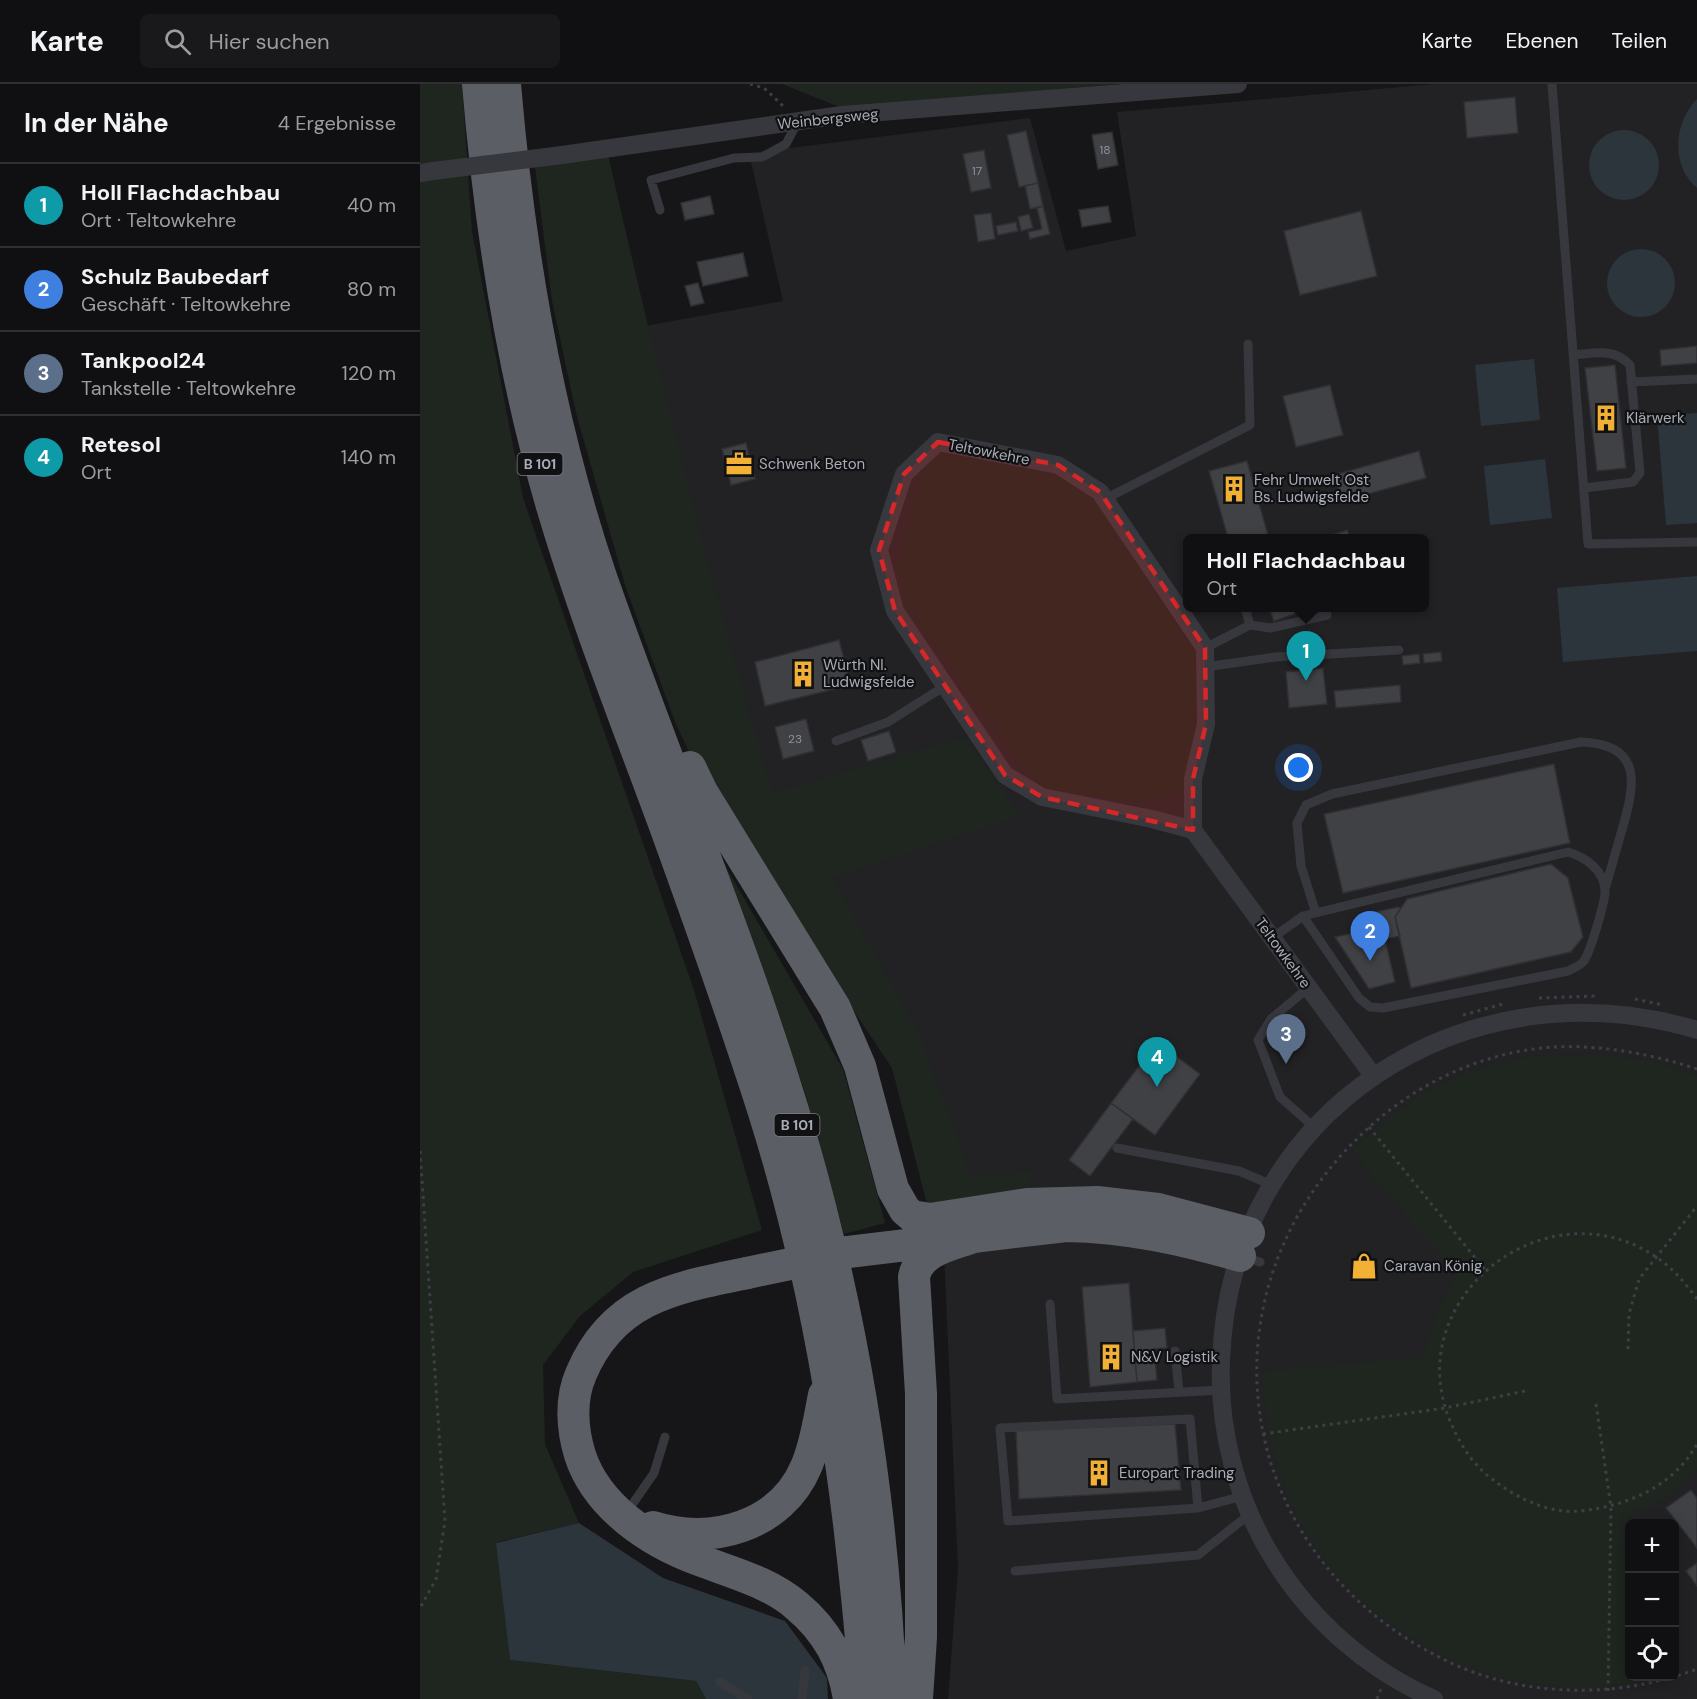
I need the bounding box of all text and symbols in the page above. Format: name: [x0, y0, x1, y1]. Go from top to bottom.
search box: [140, 14, 560, 68]
text: Karte: [30, 23, 104, 60]
icon: search: [161, 25, 194, 58]
text: Hier suchen: [209, 27, 330, 56]
text: Karte: [1422, 27, 1472, 55]
text: Ebenen: [1505, 27, 1578, 55]
text: Teilen: [1611, 27, 1667, 55]
street label: Weinbergsweg: [777, 104, 879, 134]
text: In der Nähe: [24, 106, 169, 140]
text: 4 Ergebnisse: [278, 110, 396, 136]
house number: 18: [1099, 142, 1111, 158]
house number: 17: [972, 163, 982, 179]
text: Holl Flachdachbau: [81, 178, 280, 207]
text: 1: [40, 192, 47, 218]
text: 40 m: [347, 192, 396, 218]
text: Ort · Teltowkehre: [81, 207, 236, 233]
text: Schulz Baubedarf: [81, 262, 269, 291]
text: 2: [38, 276, 49, 302]
text: 80 m: [347, 276, 396, 302]
text: Geschäft · Teltowkehre: [81, 291, 291, 317]
text: Tankpool24: [81, 346, 205, 375]
text: 3: [37, 360, 50, 386]
text: 120 m: [342, 360, 396, 386]
text: Tankstelle · Teltowkehre: [81, 375, 296, 401]
building icon: Klärwerk: [1591, 403, 1621, 433]
place label: Klärwerk: [1626, 408, 1685, 428]
text: Retesol: [81, 430, 161, 459]
street label: Teltowkehre: [947, 434, 1031, 470]
text: 4: [37, 444, 50, 470]
text: 140 m: [341, 444, 396, 470]
office icon: Schwenk Beton: [724, 449, 754, 479]
road number: B 101: [518, 453, 562, 475]
place label: Schwenk Beton: [759, 454, 865, 474]
text: Ort: [81, 459, 112, 485]
place label: Fehr Umwelt Ost Bs. Ludwigsfelde: [1254, 470, 1369, 507]
building icon: Fehr Umwelt Ost Bs. Ludwigsfelde: [1219, 474, 1249, 504]
popup: [1183, 534, 1429, 612]
text: Holl Flachdachbau: [1206, 546, 1406, 575]
text: Ort: [1206, 575, 1237, 601]
pin: 1: [1286, 632, 1326, 681]
place label: Würth Nl. Ludwigsfelde: [823, 655, 914, 692]
building icon: Würth Nl. Ludwigsfelde: [788, 659, 818, 689]
house number: 23: [788, 731, 802, 747]
your location: [1284, 753, 1313, 782]
pin: 2: [1350, 912, 1390, 961]
street label: Teltowkehre: [1251, 914, 1315, 992]
pin: 3: [1266, 1014, 1306, 1064]
pin: 4: [1138, 1038, 1176, 1087]
road number: B 101: [774, 1114, 820, 1136]
shop icon: Caravan König: [1349, 1251, 1379, 1281]
place label: Caravan König: [1384, 1256, 1482, 1276]
building icon: N&V Logistik: [1096, 1342, 1126, 1372]
place label: N&V Logistik: [1131, 1347, 1218, 1367]
building icon: Europart Trading: [1084, 1458, 1114, 1488]
place label: Europart Trading: [1119, 1463, 1234, 1483]
map controls: [1625, 1519, 1679, 1681]
button: +: [1625, 1519, 1679, 1573]
button: −: [1625, 1573, 1679, 1627]
button: locate: [1625, 1627, 1679, 1681]

